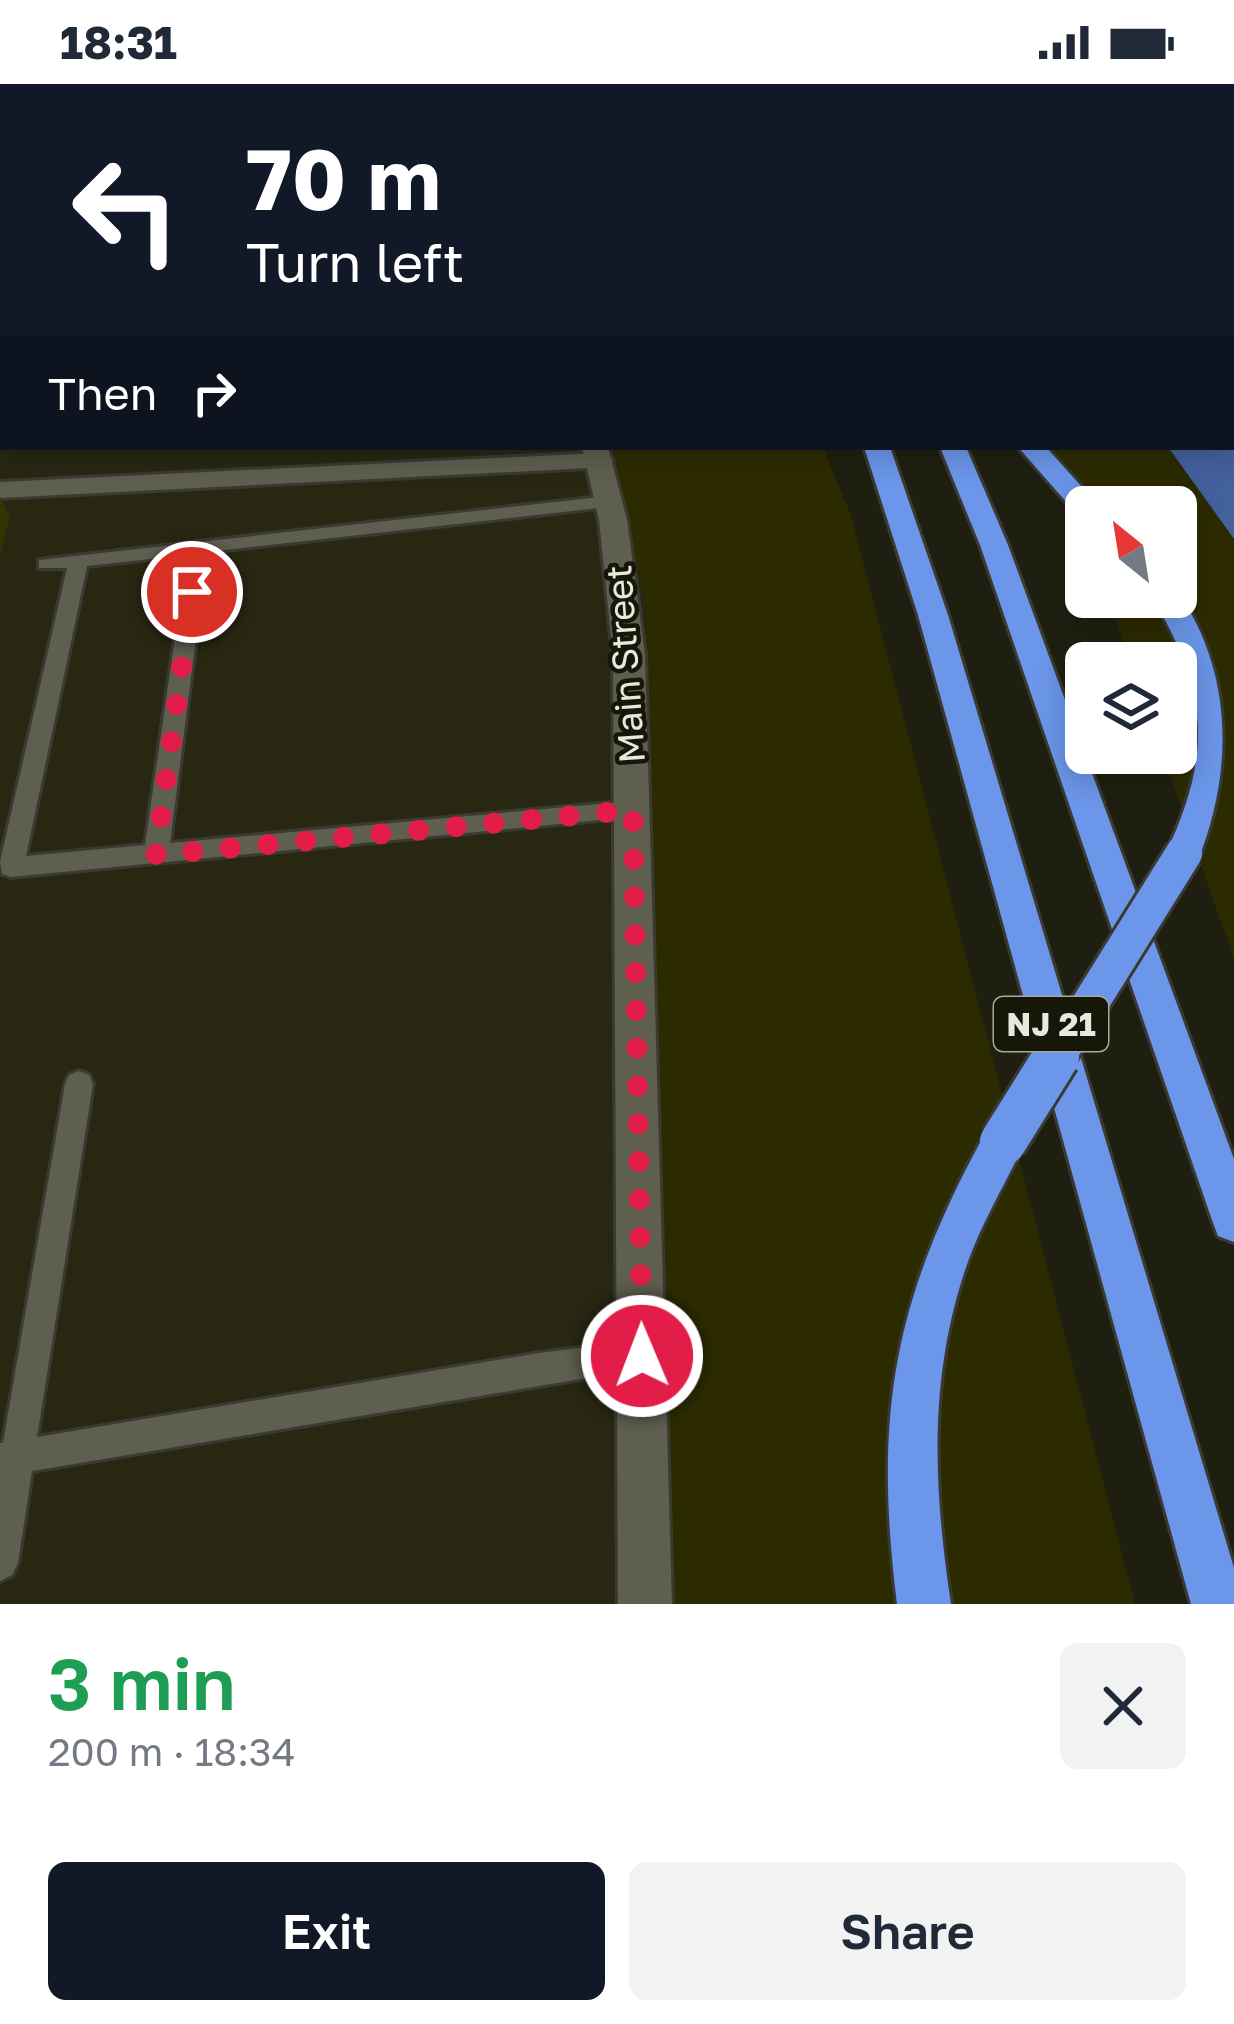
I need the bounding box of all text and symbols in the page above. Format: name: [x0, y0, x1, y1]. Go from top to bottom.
text: 18:31: [60, 15, 177, 69]
text: 70 m: [246, 128, 441, 228]
icon: left: [48, 132, 204, 288]
text: Turn left: [246, 229, 464, 294]
icon: right: [181, 360, 247, 426]
text: Then: [48, 366, 157, 420]
north arrow: [1065, 486, 1197, 618]
map controls: [1065, 486, 1197, 774]
pin: [141, 541, 243, 643]
icon: arrive: [159, 559, 225, 625]
street label: Main Street: [596, 563, 653, 765]
button: layers: [1065, 642, 1197, 774]
road number: NJ 21: [994, 997, 1108, 1051]
position arrow: [579, 1293, 705, 1419]
text: 3 min: [48, 1639, 236, 1726]
button: close: [1060, 1643, 1186, 1769]
text: 200 m · 18:34: [48, 1728, 295, 1775]
button: Exit: [48, 1862, 605, 2000]
button: Share: [629, 1862, 1186, 2000]

